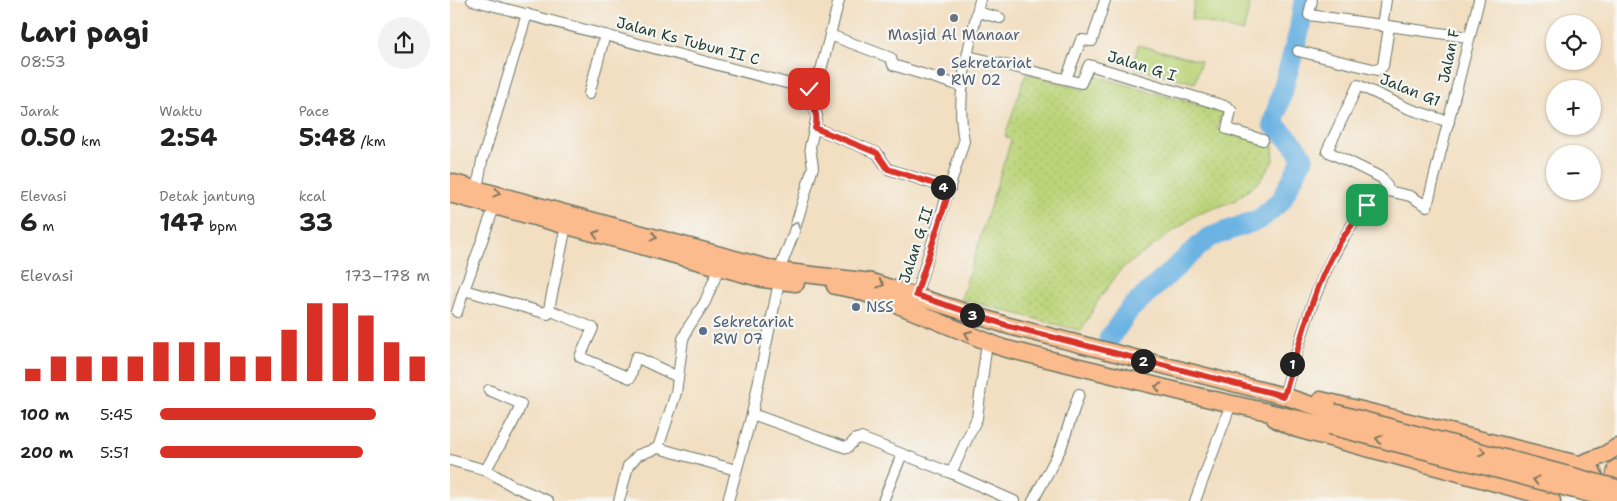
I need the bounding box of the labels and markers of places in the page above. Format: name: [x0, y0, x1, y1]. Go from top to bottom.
marker: Masjid Al Manaar: [948, 12, 960, 24]
place label: Masjid Al Manaar: [888, 25, 1020, 45]
place label: Sekretariat RW 02: [951, 53, 1032, 90]
marker: Sekretariat RW 02: [935, 66, 947, 78]
pin: [788, 68, 830, 110]
pin: 4: [930, 174, 956, 200]
pin: [1346, 184, 1388, 226]
place label: NSS: [866, 297, 894, 317]
marker: NSS: [850, 301, 862, 313]
pin: 3: [960, 302, 984, 328]
place label: Sekretariat RW 07: [713, 312, 794, 349]
marker: Sekretariat RW 07: [697, 325, 709, 337]
pin: 2: [1130, 348, 1156, 374]
pin: 1: [1280, 352, 1304, 376]

